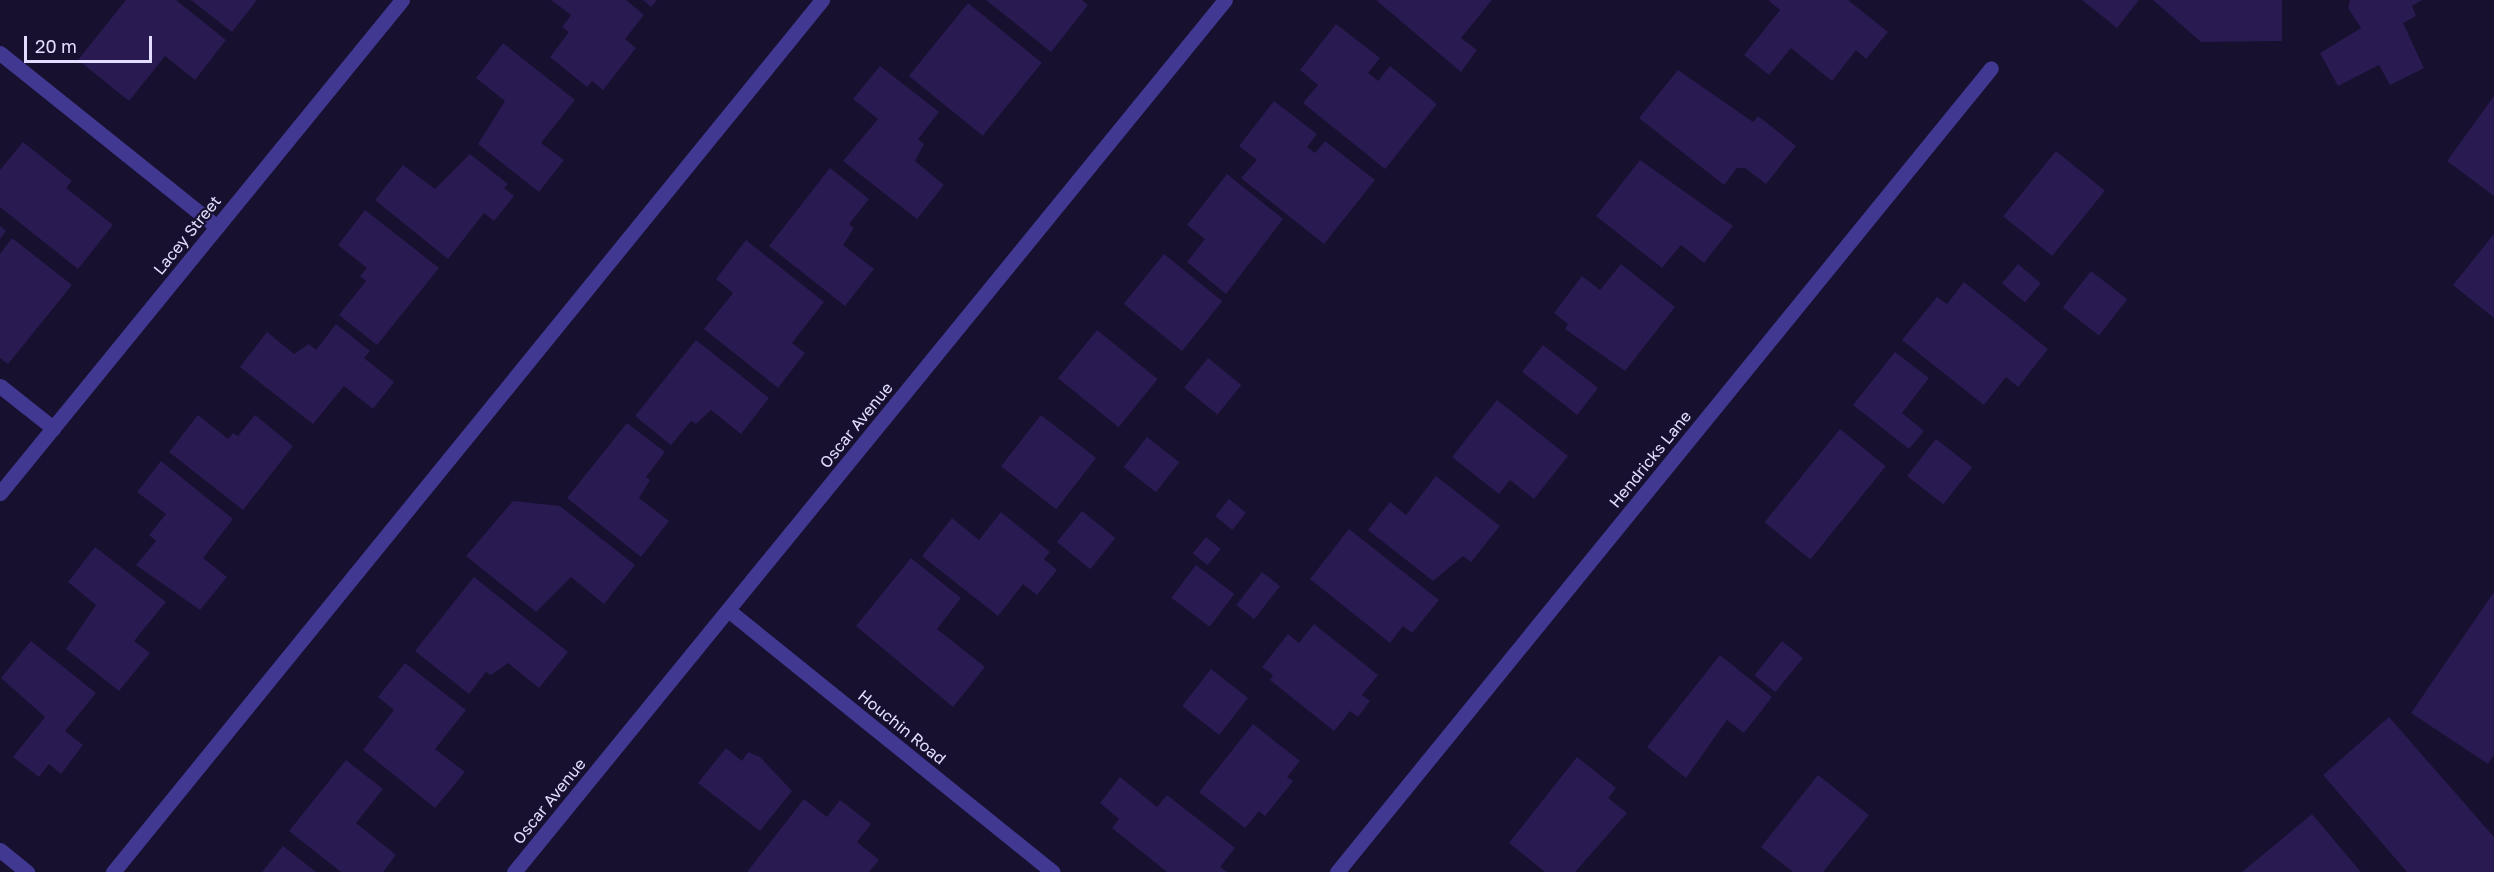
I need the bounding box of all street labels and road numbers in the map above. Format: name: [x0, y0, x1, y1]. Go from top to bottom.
street label: Lacey Street: [149, 192, 225, 278]
street label: Oscar Avenue: [816, 378, 896, 472]
street label: Hendricks Lane: [1605, 407, 1695, 511]
street label: Houchin Road: [854, 686, 950, 768]
street label: Oscar Avenue: [509, 754, 589, 848]

